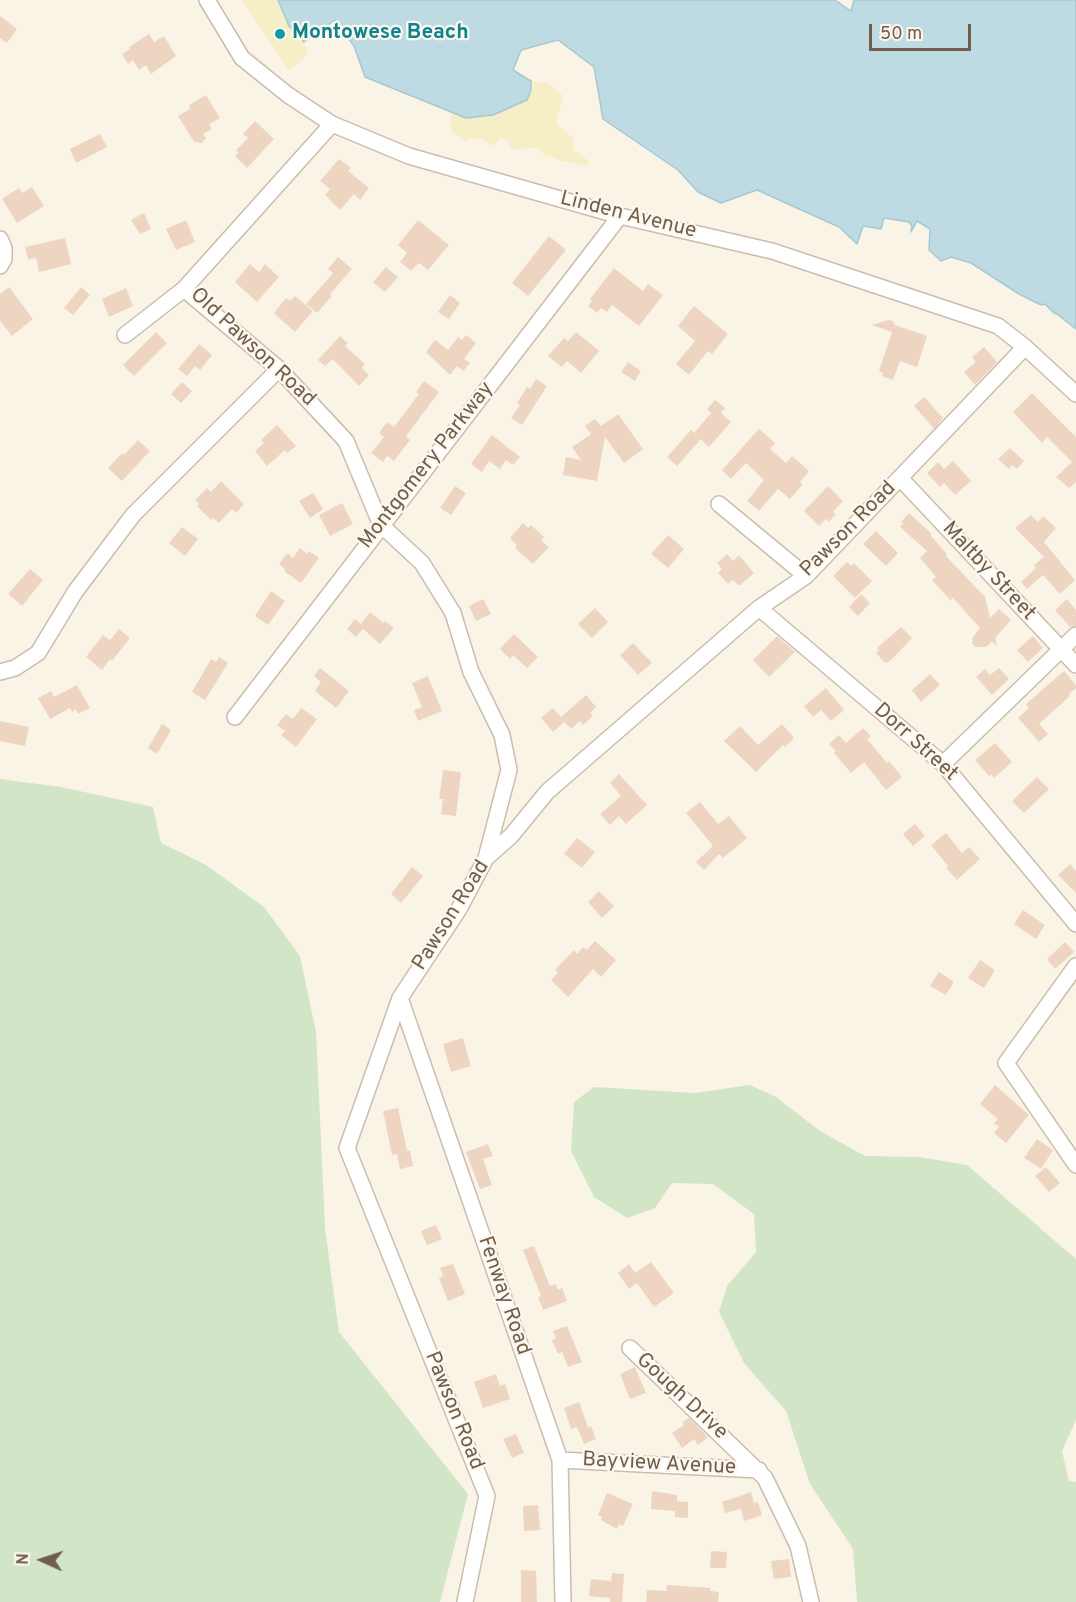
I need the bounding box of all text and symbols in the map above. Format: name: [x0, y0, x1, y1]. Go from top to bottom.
scale bar: [872, 12, 974, 50]
place label: Montowese Beach: [292, 21, 469, 47]
text: 50 m: [880, 23, 922, 46]
marker: Montowese Beach: [273, 27, 287, 41]
street label: Linden Avenue: [557, 187, 699, 245]
street label: Old Pawson Road: [184, 283, 320, 413]
street label: Montgomery Parkway: [354, 377, 500, 555]
street label: Pawson Road: [796, 477, 902, 583]
street label: Maltby Street: [936, 517, 1040, 627]
street label: Dorr Street: [868, 699, 962, 787]
street label: Pawson Road: [408, 856, 496, 976]
street label: Fenway Road: [471, 1233, 535, 1359]
street label: Pawson Road: [418, 1348, 488, 1474]
street label: Gough Drive: [630, 1348, 732, 1446]
street label: Bayview Avenue: [581, 1448, 737, 1482]
north arrow: [12, 1530, 72, 1590]
text: N: [14, 1553, 34, 1565]

